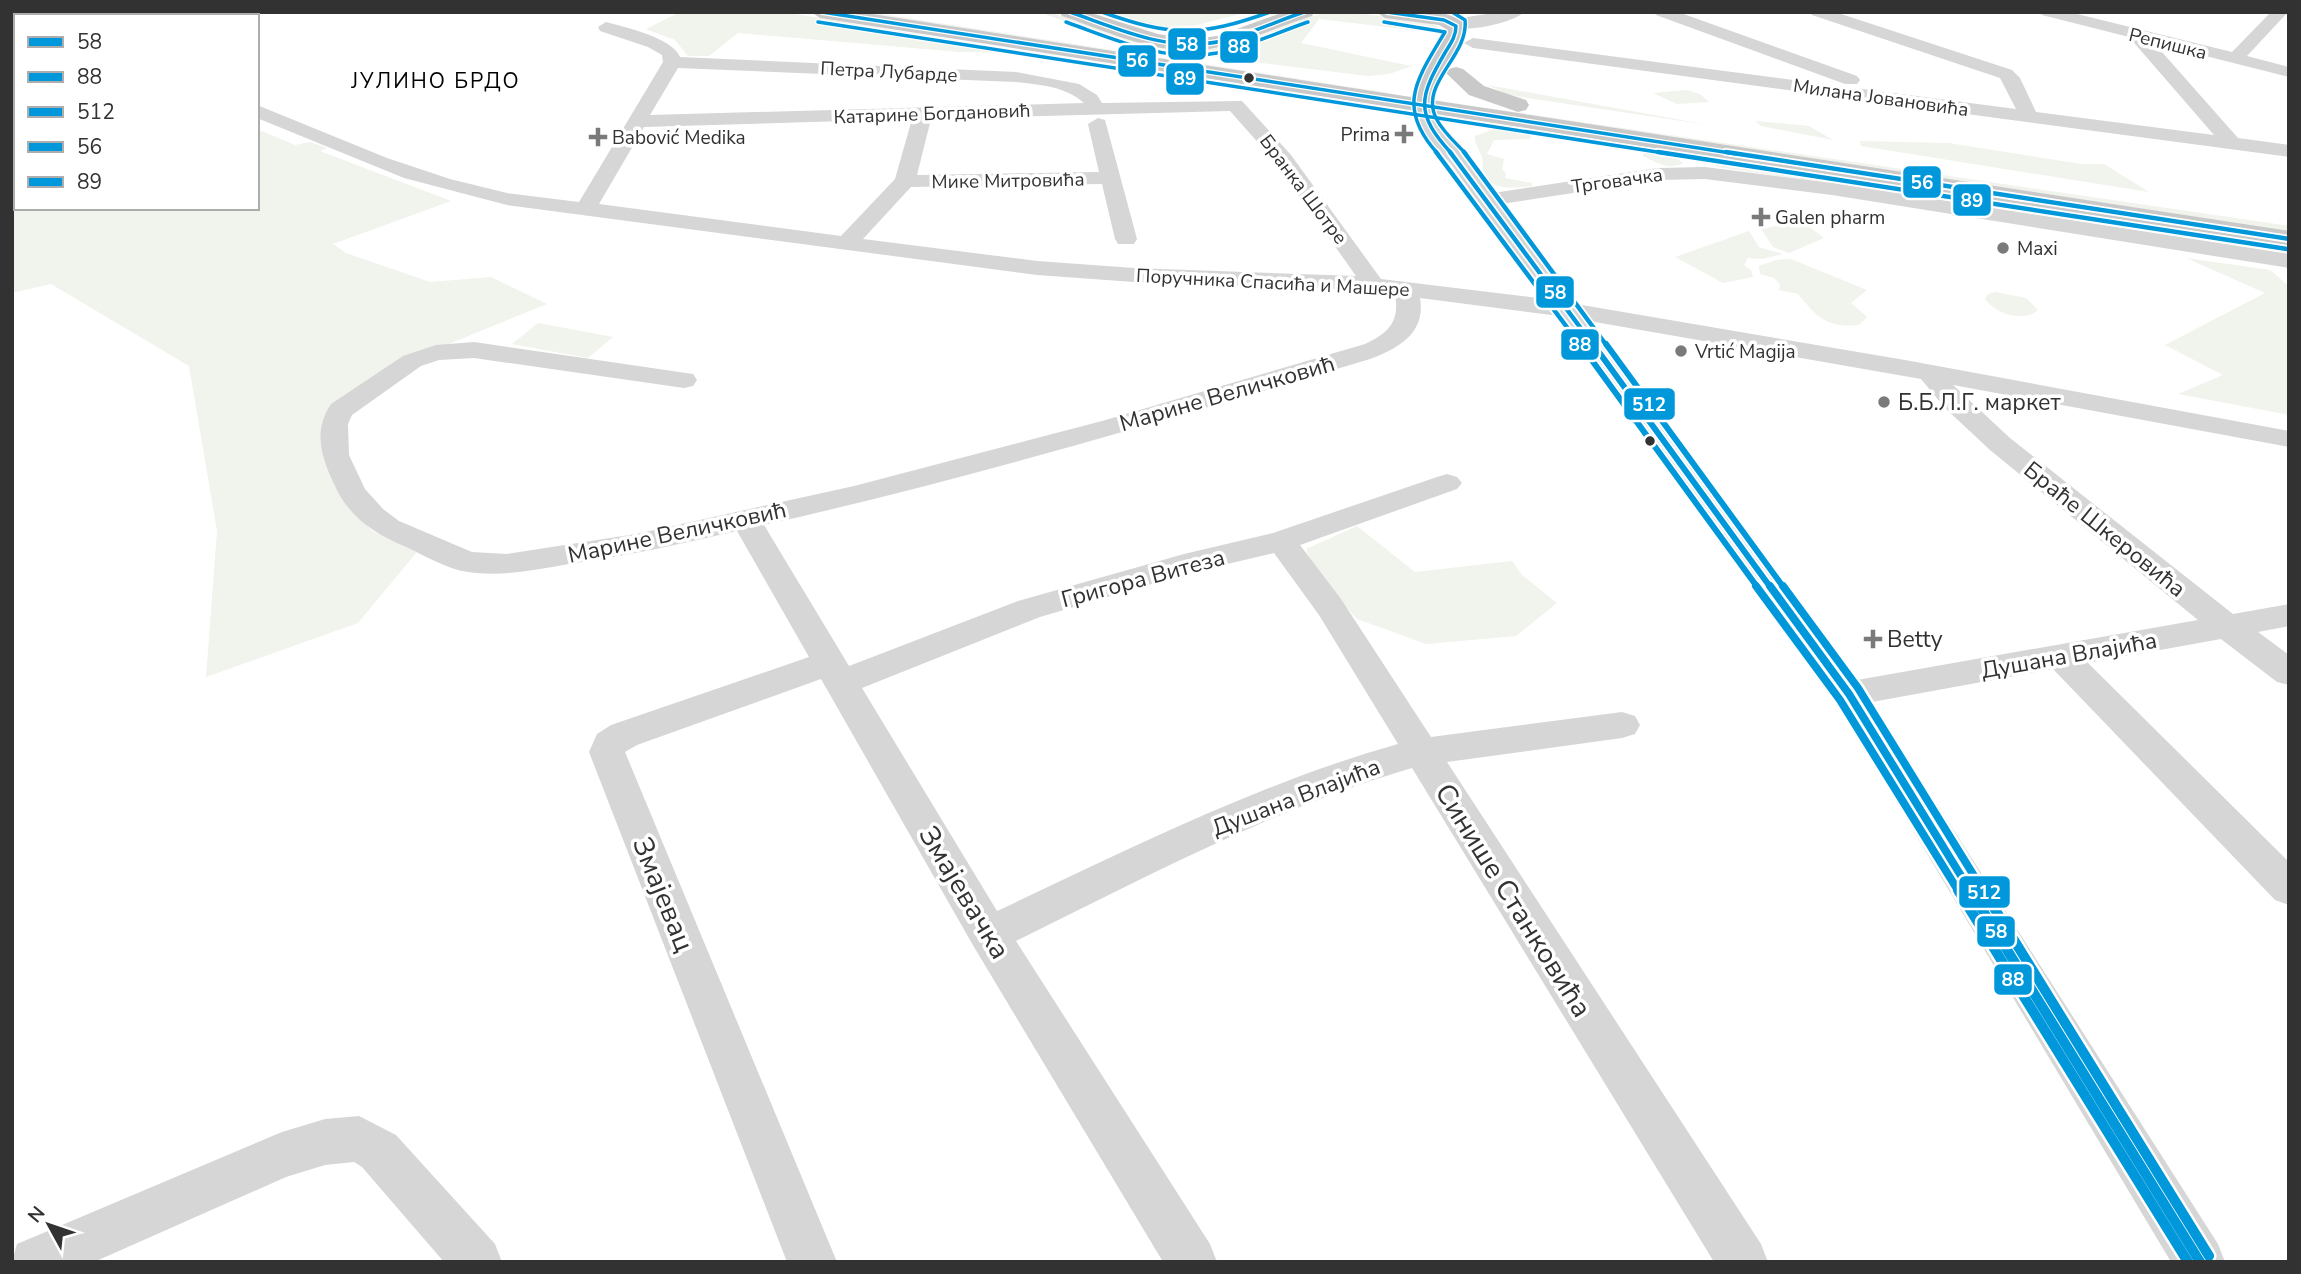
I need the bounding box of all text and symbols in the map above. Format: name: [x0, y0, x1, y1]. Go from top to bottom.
legend: [14, 14, 259, 210]
street label: Репишка: [2126, 22, 2210, 66]
line badge: 58: [1167, 27, 1207, 61]
text: 58: [77, 28, 102, 56]
line badge: 88: [1219, 30, 1259, 64]
text: 58: [1176, 32, 1198, 58]
text: 88: [1228, 34, 1250, 60]
line badge: 56: [1117, 44, 1157, 78]
text: 56: [1126, 48, 1148, 74]
street label: Петра Лубарде: [820, 55, 958, 89]
line badge: 89: [1165, 62, 1205, 96]
text: 88: [77, 63, 102, 91]
text: 89: [1174, 66, 1196, 92]
district label: ЈУЛИНО БРДО: [350, 67, 521, 95]
unlabelled marker: [1242, 71, 1256, 85]
street label: Милана Јовановића: [1791, 73, 1970, 123]
text: 512: [77, 98, 115, 126]
street label: Катарине Богдановић: [833, 98, 1031, 130]
place label: Prima: [1341, 122, 1390, 148]
place label: Babović Medika: [612, 125, 746, 151]
marker: Prima: [1396, 126, 1412, 142]
marker: Babović Medika: [590, 129, 606, 145]
street label: Бранка Шотре: [1253, 129, 1353, 250]
text: 56: [77, 133, 102, 161]
street label: Трговачка: [1570, 162, 1664, 200]
line badge: 56: [1902, 165, 1942, 199]
street label: Мике Митровића: [931, 167, 1085, 195]
text: 89: [77, 168, 102, 196]
text: 56: [1911, 170, 1933, 196]
line badge: 89: [1952, 183, 1992, 217]
text: 89: [1961, 188, 1983, 214]
place label: Galen pharm: [1775, 205, 1885, 231]
marker: Galen pharm: [1753, 209, 1769, 225]
place label: Maxi: [2017, 236, 2058, 262]
marker: Maxi: [1995, 240, 2011, 256]
street label: Поручника Спасића и Машере: [1136, 263, 1410, 303]
line badge: 58: [1535, 275, 1575, 309]
text: 58: [1544, 280, 1566, 306]
line badge: 88: [1560, 328, 1600, 361]
text: 88: [1569, 332, 1591, 358]
place label: Vrtić Magija: [1694, 339, 1795, 365]
marker: Vrtić Magija: [1673, 343, 1689, 359]
street label: Марине Величковић: [1116, 348, 1338, 439]
line badge: 512: [1623, 387, 1676, 421]
place label: Б.Б.Л.Г. маркет: [1898, 387, 2062, 418]
text: 512: [1632, 392, 1666, 418]
marker: Б.Б.Л.Г. маркет: [1876, 394, 1892, 410]
unlabelled marker: [1643, 434, 1657, 448]
street label: Браће Шкеровића: [2017, 454, 2192, 604]
street label: Марине Величковић: [565, 494, 789, 571]
street label: Григора Витеза: [1058, 542, 1228, 615]
place label: Betty: [1887, 624, 1943, 655]
street label: Душана Влајића: [1979, 625, 2159, 686]
marker: Betty: [1865, 631, 1881, 647]
street label: Душана Влајића: [1208, 751, 1385, 844]
street label: Синише Станковића: [1426, 776, 1601, 1025]
street label: Змајевачка: [909, 819, 1019, 966]
street label: Змајевац: [623, 831, 703, 957]
line badge: 512: [1958, 875, 2011, 909]
text: 512: [1967, 880, 2001, 906]
line badge: 58: [1976, 915, 2016, 948]
text: 58: [1985, 919, 2007, 945]
line badge: 88: [1993, 963, 2033, 996]
text: 88: [2002, 967, 2024, 993]
north arrow: [14, 1190, 84, 1260]
text: N: [22, 1201, 51, 1229]

